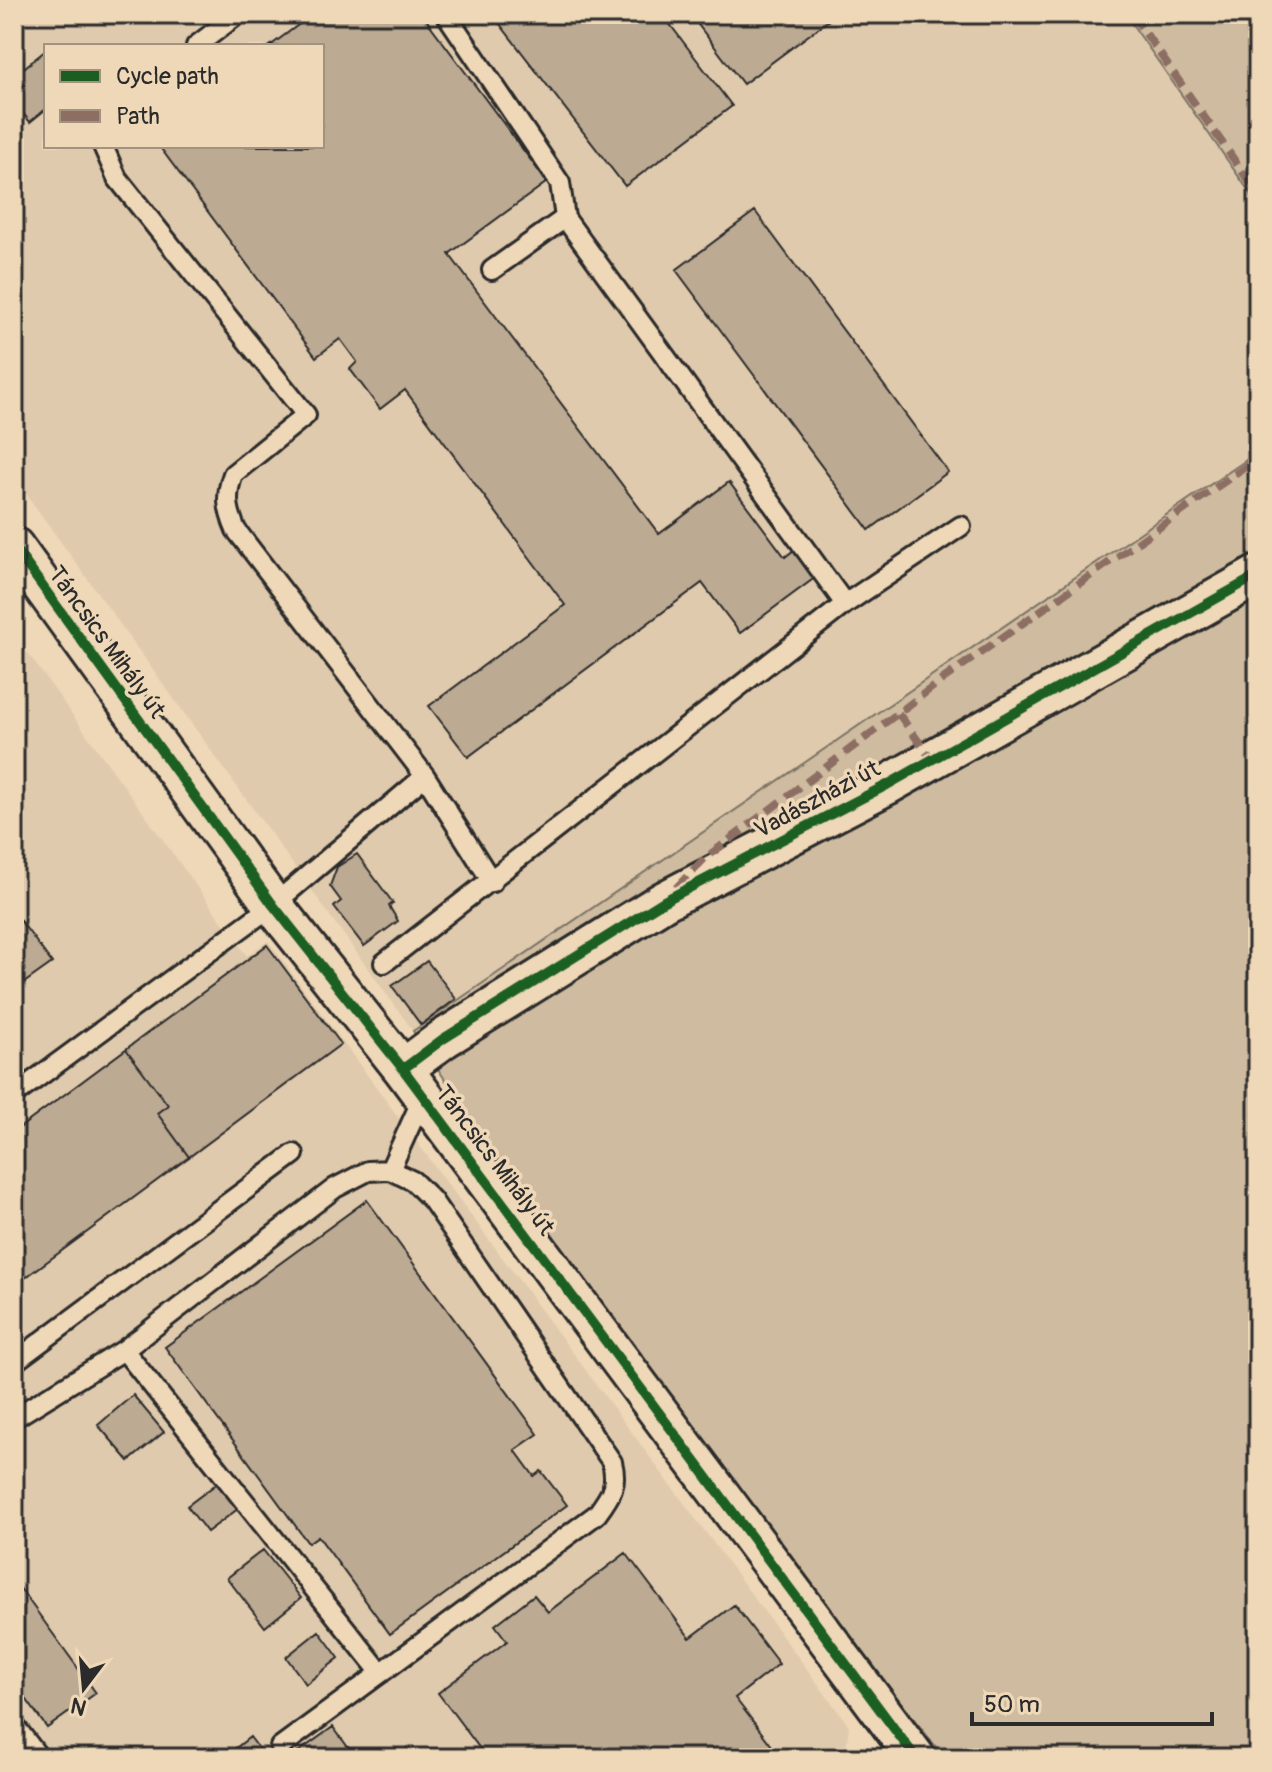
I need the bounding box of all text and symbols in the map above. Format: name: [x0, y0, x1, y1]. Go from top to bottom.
legend: [44, 44, 324, 148]
text: Cycle path: [116, 62, 219, 91]
text: Path: [116, 102, 160, 131]
street label: Táncsics Mihály út: [42, 561, 172, 724]
street label: Vadászházi út: [749, 754, 885, 845]
street label: Táncsics Mihály út: [429, 1079, 561, 1241]
north arrow: [44, 1648, 124, 1728]
scale bar: [972, 1676, 1212, 1726]
text: 50 m: [984, 1690, 1040, 1719]
text: N: [68, 1691, 90, 1722]

